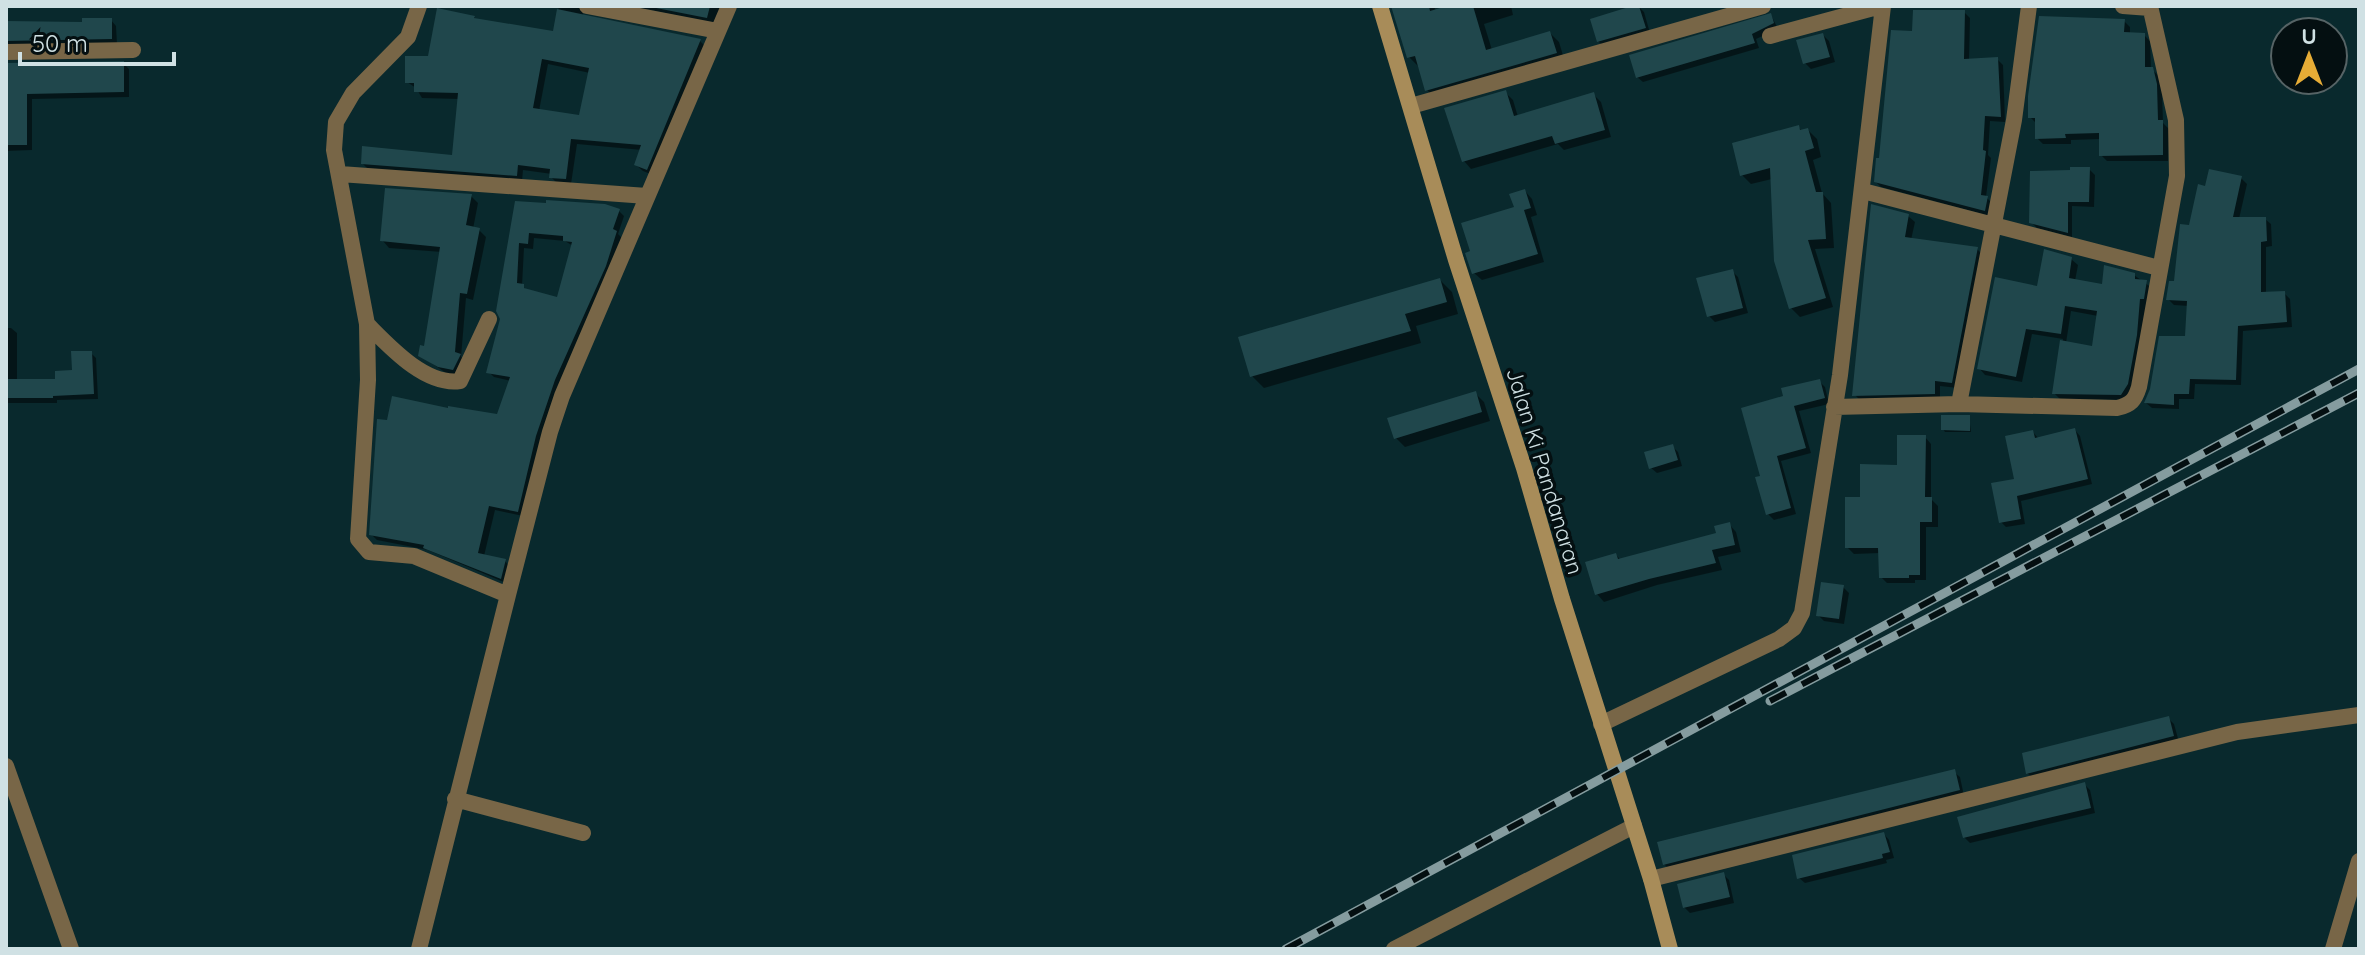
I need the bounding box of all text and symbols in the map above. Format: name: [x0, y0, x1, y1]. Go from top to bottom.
scale bar: [20, 16, 174, 66]
north arrow: [2269, 16, 2349, 96]
text: U: [2301, 22, 2317, 50]
text: 50 m: [32, 28, 88, 58]
street label: Jalan Ki Pandanaran: [1500, 364, 1590, 578]

